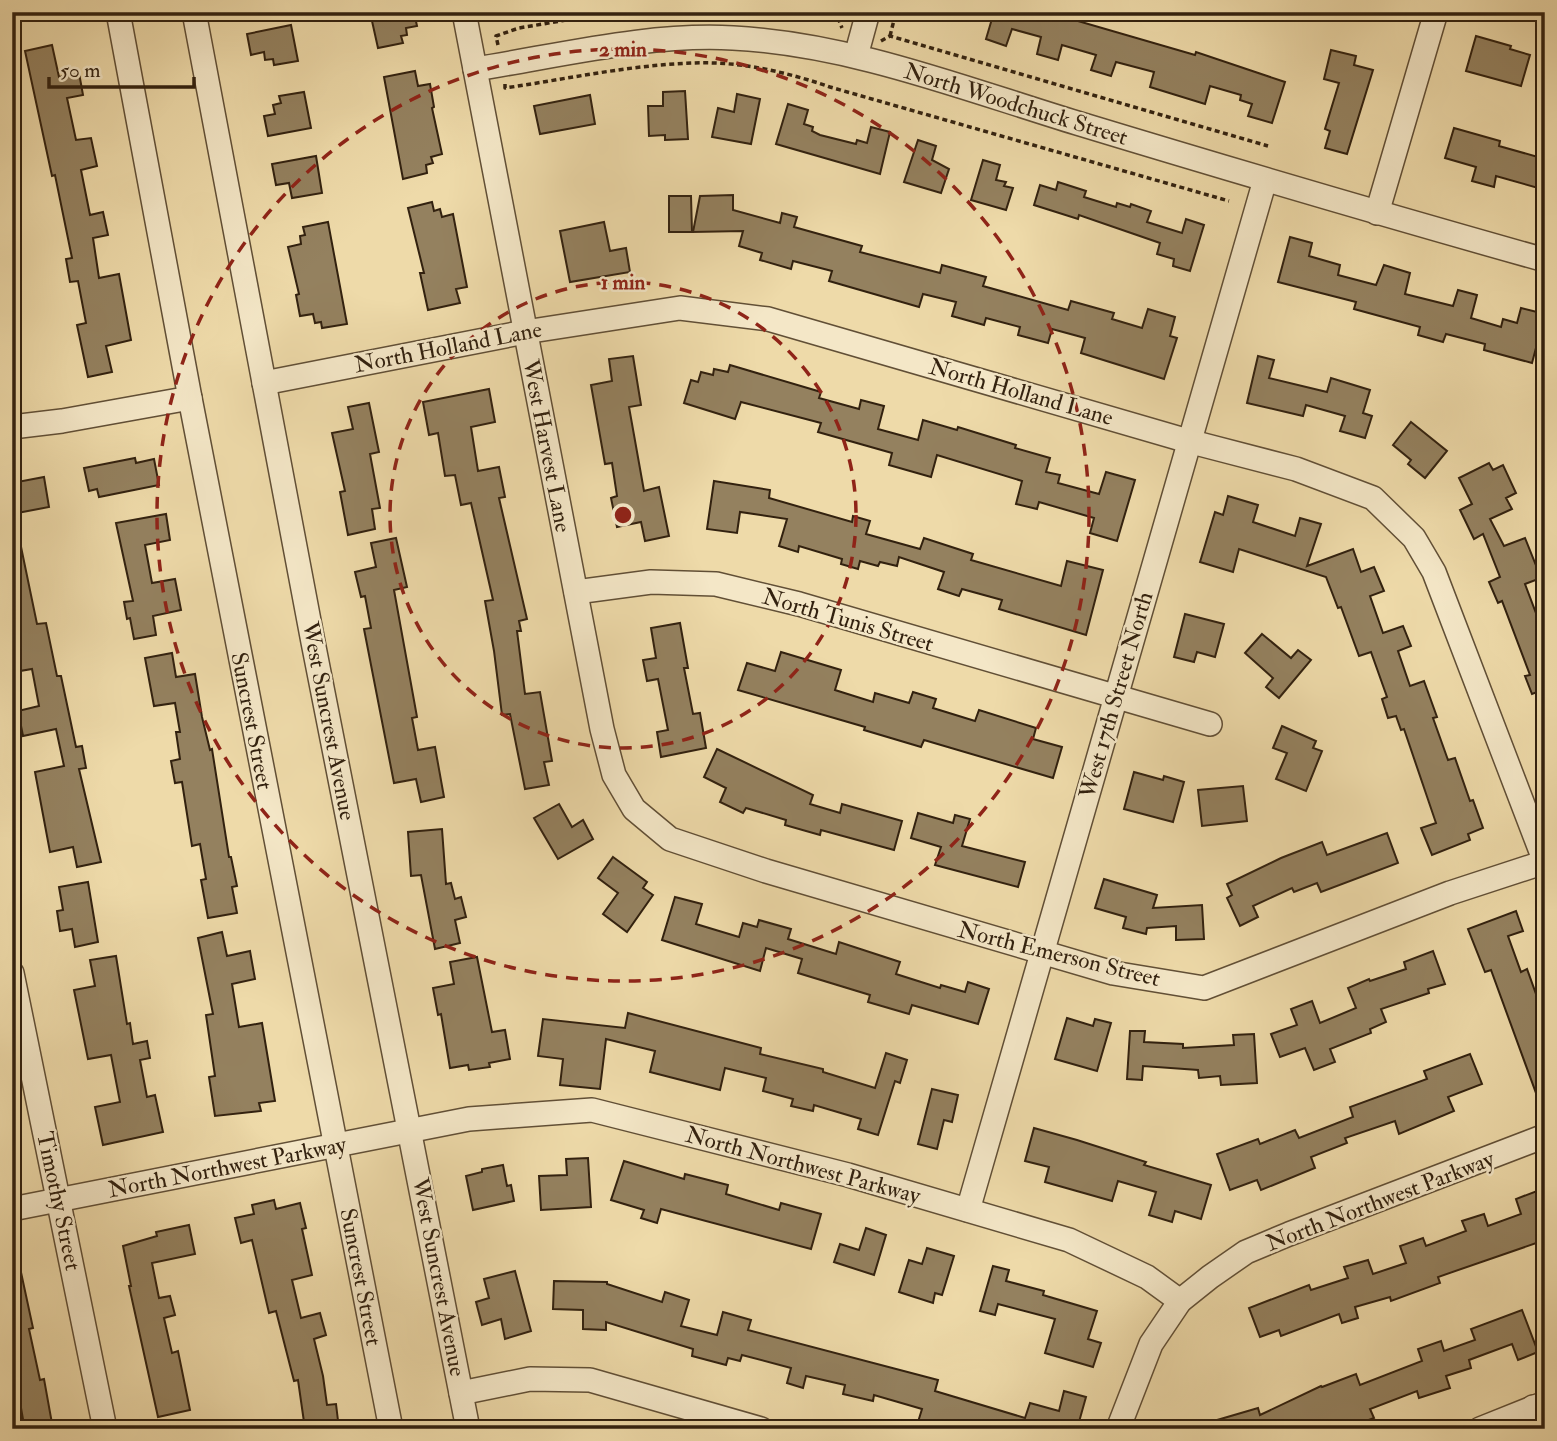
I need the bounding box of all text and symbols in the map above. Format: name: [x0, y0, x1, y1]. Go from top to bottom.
text: 2 min: [599, 36, 647, 63]
scale bar: [49, 46, 194, 90]
street label: North Woodchuck Street: [901, 56, 1131, 152]
text: 50 m: [60, 57, 101, 84]
text: 1 min: [601, 269, 645, 296]
street label: North Holland Lane: [352, 315, 545, 379]
street label: North Holland Lane: [926, 352, 1117, 432]
street label: West Harvest Lane: [516, 356, 578, 535]
centre of rings: [611, 503, 635, 527]
street label: North Tunis Street: [759, 582, 937, 658]
street label: West 17th Street North: [1072, 588, 1159, 803]
street label: West Suncrest Avenue: [295, 618, 363, 823]
street label: Suncrest Street: [224, 650, 280, 792]
street label: North Emerson Street: [955, 915, 1163, 993]
street label: North Northwest Parkway: [682, 1120, 924, 1211]
street label: Timothy Street: [30, 1129, 88, 1273]
street label: North Northwest Parkway: [105, 1130, 349, 1204]
street label: North Northwest Parkway: [1262, 1144, 1499, 1258]
street label: West Suncrest Avenue: [405, 1174, 473, 1379]
street label: Suncrest Street: [333, 1206, 389, 1348]

